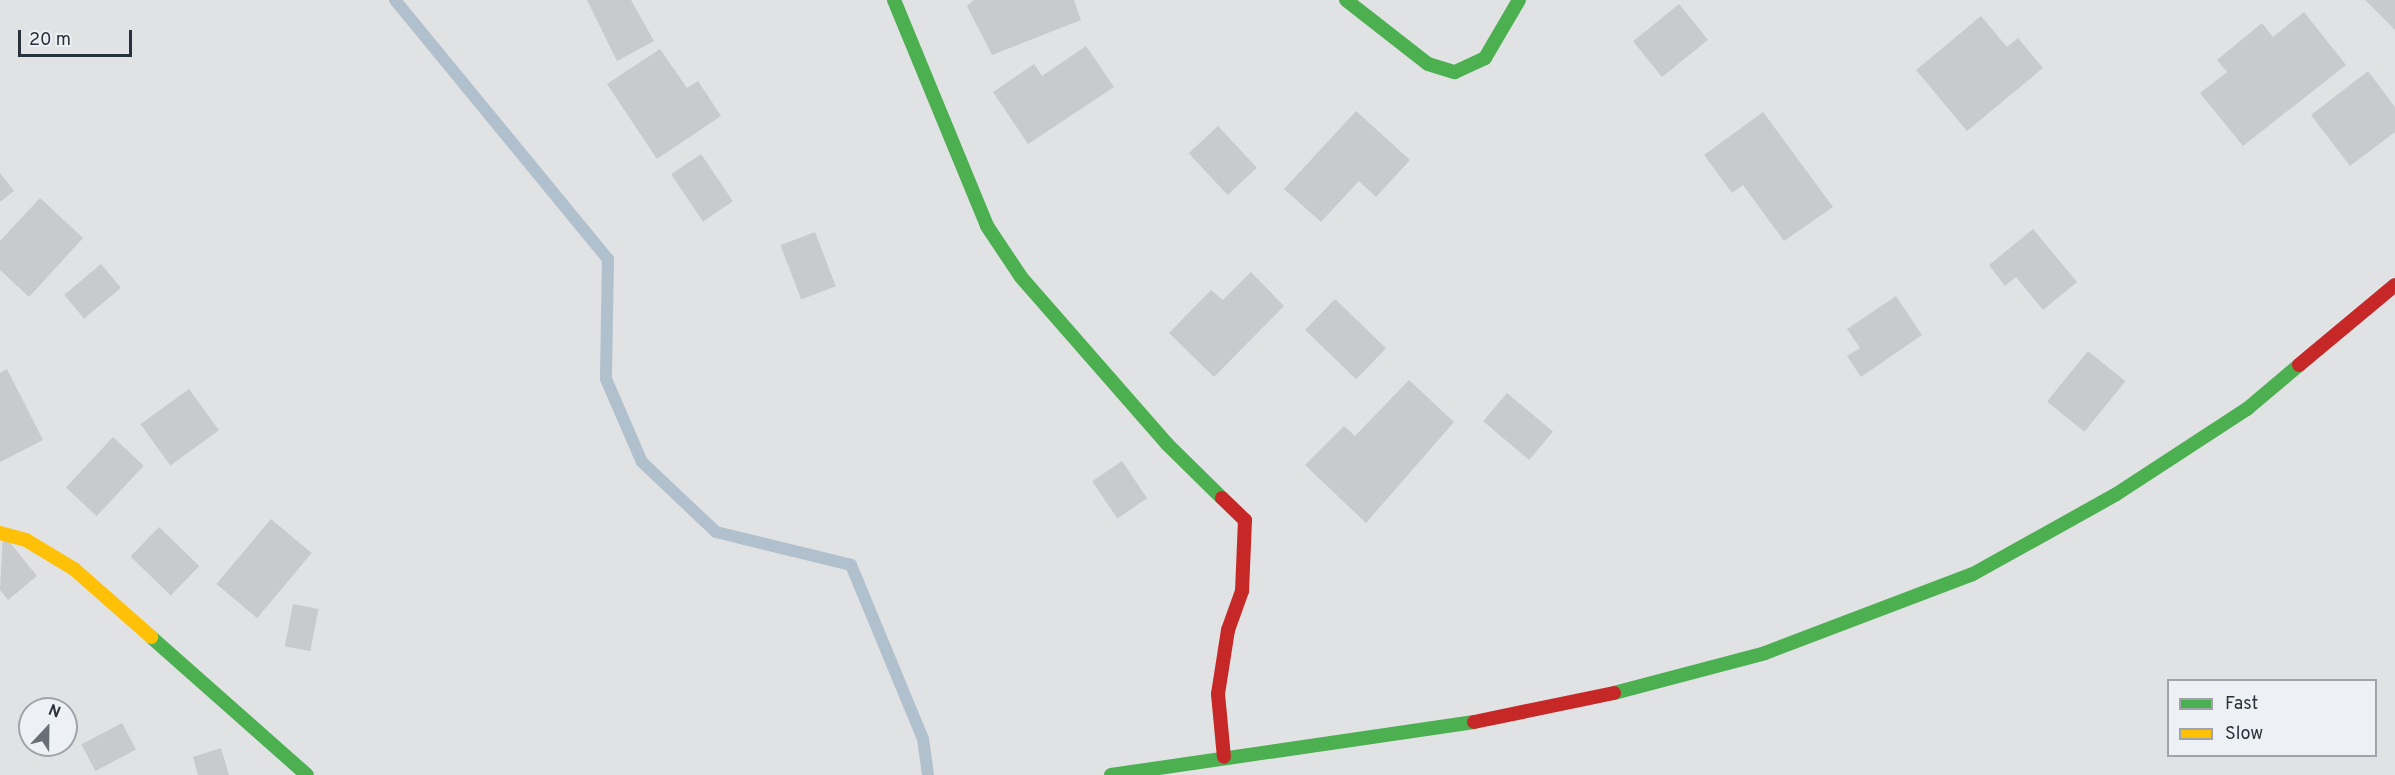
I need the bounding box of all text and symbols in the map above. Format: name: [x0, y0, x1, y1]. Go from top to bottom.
scale bar: [21, 18, 135, 56]
text: 20 m: [29, 29, 71, 52]
legend: [2167, 679, 2377, 757]
text: Fast: [2225, 693, 2258, 716]
north arrow: [18, 697, 78, 757]
text: N: [45, 701, 63, 724]
text: Slow: [2225, 723, 2263, 746]

